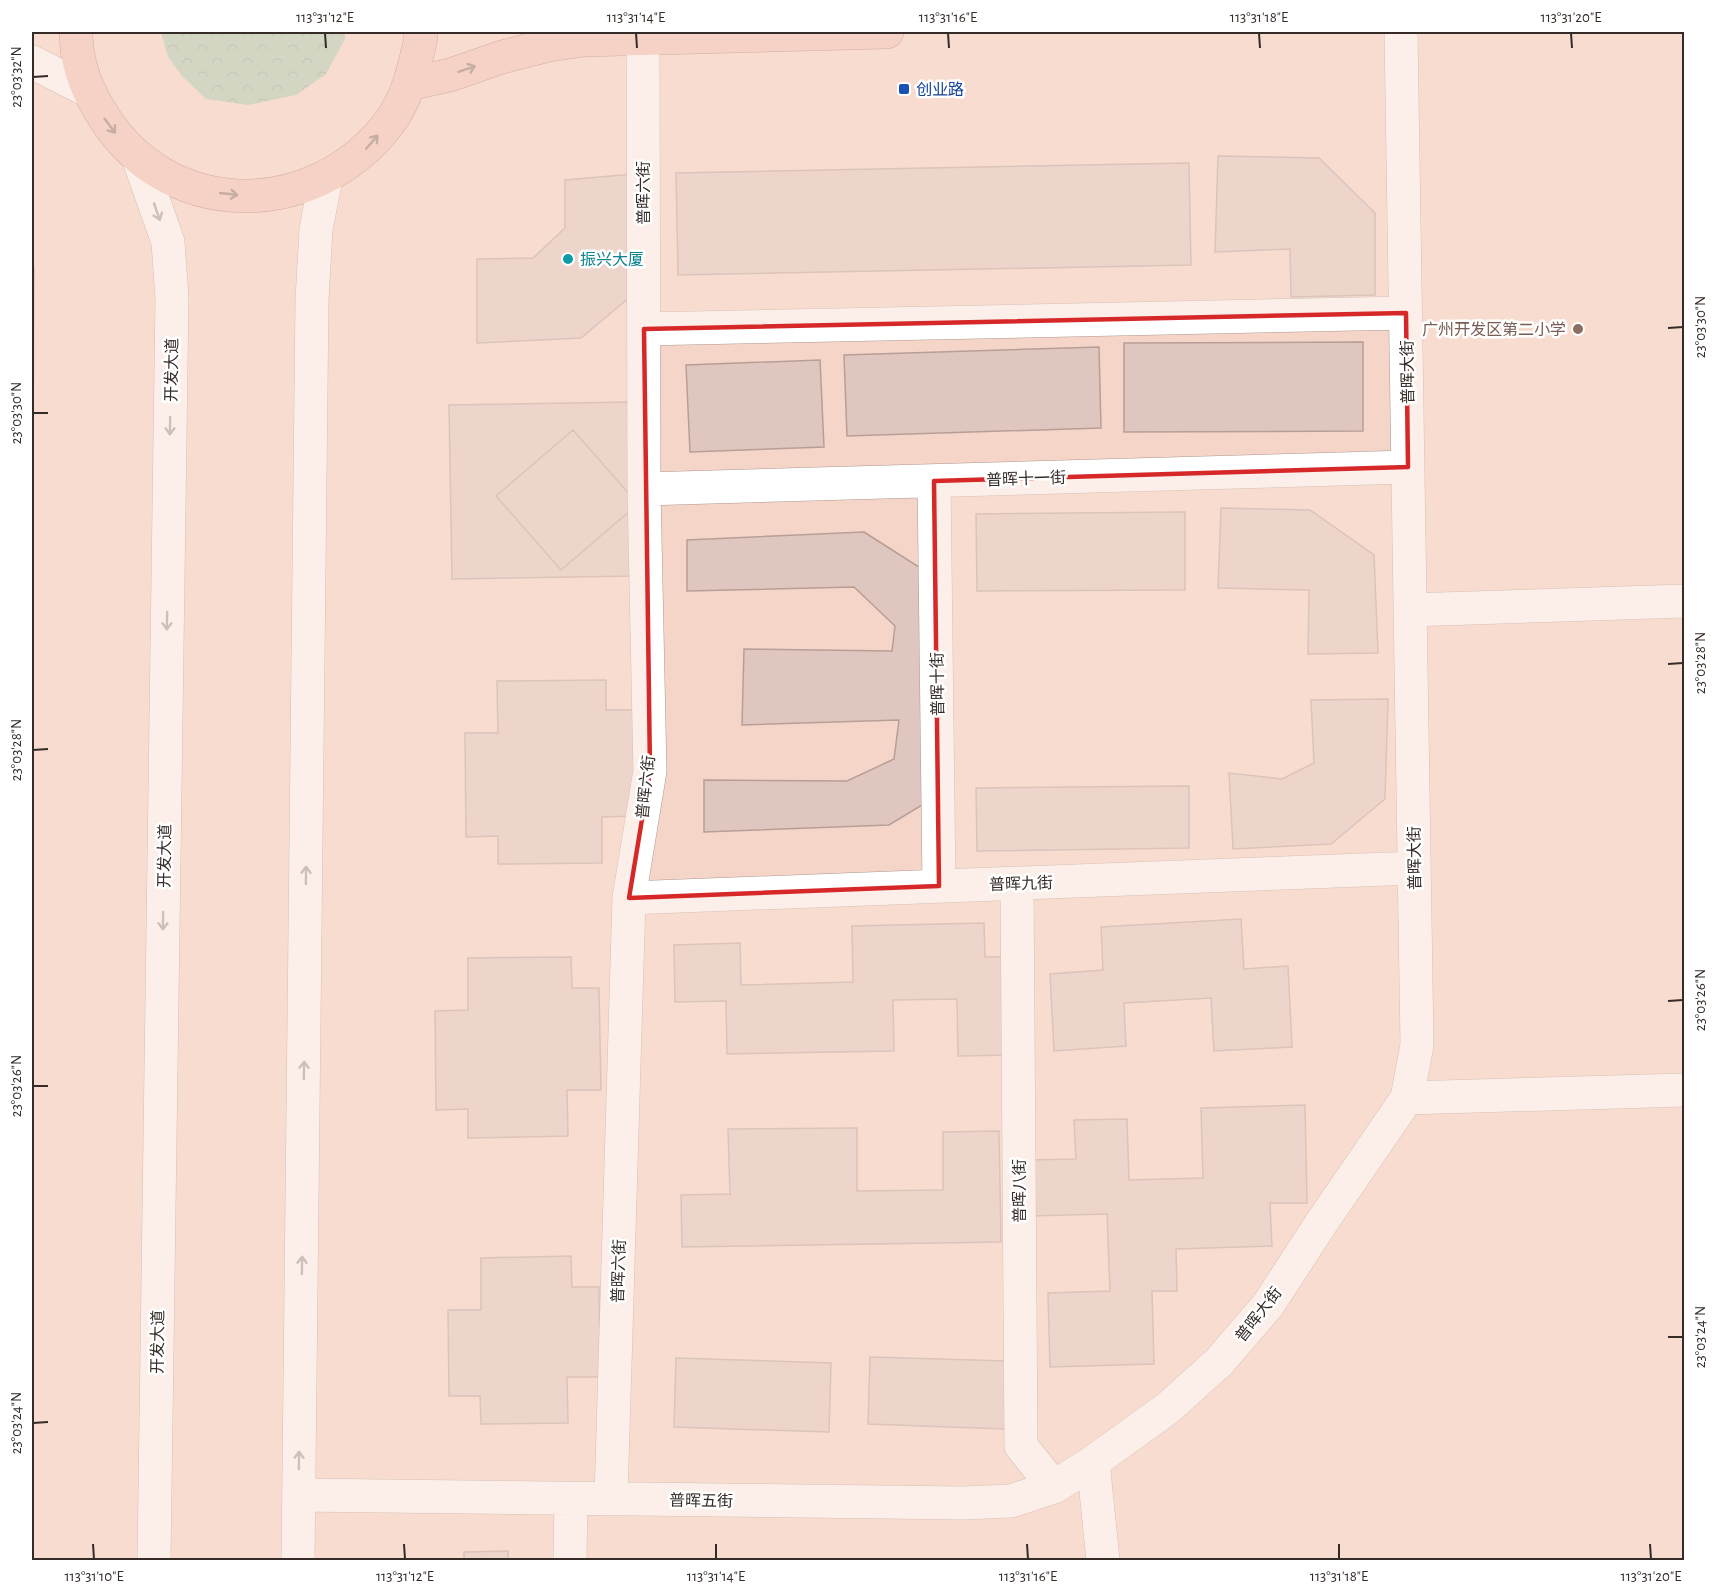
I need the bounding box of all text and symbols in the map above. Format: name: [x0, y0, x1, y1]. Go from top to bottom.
text: 113°31'12"E: [296, 10, 354, 25]
text: 113°31'14"E: [607, 10, 665, 25]
text: 113°31'16"E: [919, 10, 977, 25]
text: 113°31'18"E: [1230, 10, 1288, 25]
text: 113°31'20"E: [1541, 10, 1601, 25]
text: 23°03'32"N: [9, 46, 24, 108]
one-way arrow: [457, 63, 476, 74]
place label: 创业路: [916, 81, 964, 98]
marker: 创业路: [897, 82, 911, 96]
one-way arrow: [104, 118, 116, 134]
one-way arrow: [365, 135, 379, 150]
street label: 普晖六街: [635, 161, 652, 225]
one-way arrow: [218, 189, 238, 200]
one-way arrow: [152, 202, 163, 221]
place label: 振兴大厦: [580, 251, 644, 268]
marker: 振兴大厦: [561, 252, 575, 266]
text: 23°03'30"N: [1693, 296, 1708, 358]
place label: 广州开发区第二小学: [1422, 321, 1566, 338]
marker: 广州开发区第二小学: [1571, 322, 1585, 336]
street label: 开发大道: [162, 338, 181, 402]
street label: 普晖大街: [1398, 340, 1417, 404]
text: 23°03'30"N: [9, 382, 24, 444]
one-way arrow: [164, 415, 176, 435]
street label: 普晖十一街: [986, 469, 1066, 488]
one-way arrow: [161, 610, 173, 630]
text: 23°03'28"N: [1693, 632, 1708, 694]
street label: 普晖十街: [928, 652, 947, 716]
text: 23°03'28"N: [9, 719, 24, 781]
street label: 普晖六街: [634, 754, 657, 820]
street label: 开发大道: [155, 824, 174, 888]
street label: 普晖大街: [1405, 826, 1424, 890]
one-way arrow: [300, 866, 312, 886]
street label: 普晖九街: [989, 874, 1053, 893]
one-way arrow: [157, 910, 169, 930]
text: 23°03'26"N: [1693, 969, 1708, 1031]
text: 23°03'26"N: [9, 1055, 24, 1117]
one-way arrow: [298, 1061, 310, 1081]
street label: 普晖八街: [1011, 1159, 1028, 1223]
street label: 普晖六街: [609, 1239, 628, 1303]
one-way arrow: [296, 1256, 307, 1276]
street label: 普晖大街: [1232, 1284, 1285, 1345]
text: 23°03'24"N: [1693, 1306, 1708, 1368]
street label: 开发大道: [148, 1310, 167, 1374]
text: 23°03'24"N: [9, 1392, 24, 1454]
one-way arrow: [294, 1451, 305, 1471]
street label: 普晖五街: [669, 1491, 733, 1510]
text: 113°31'10"E: [64, 1569, 124, 1584]
text: 113°31'12"E: [376, 1569, 434, 1584]
text: 113°31'14"E: [687, 1569, 745, 1584]
text: 113°31'16"E: [999, 1569, 1057, 1584]
text: 113°31'18"E: [1310, 1569, 1368, 1584]
text: 113°31'20"E: [1621, 1569, 1681, 1584]

